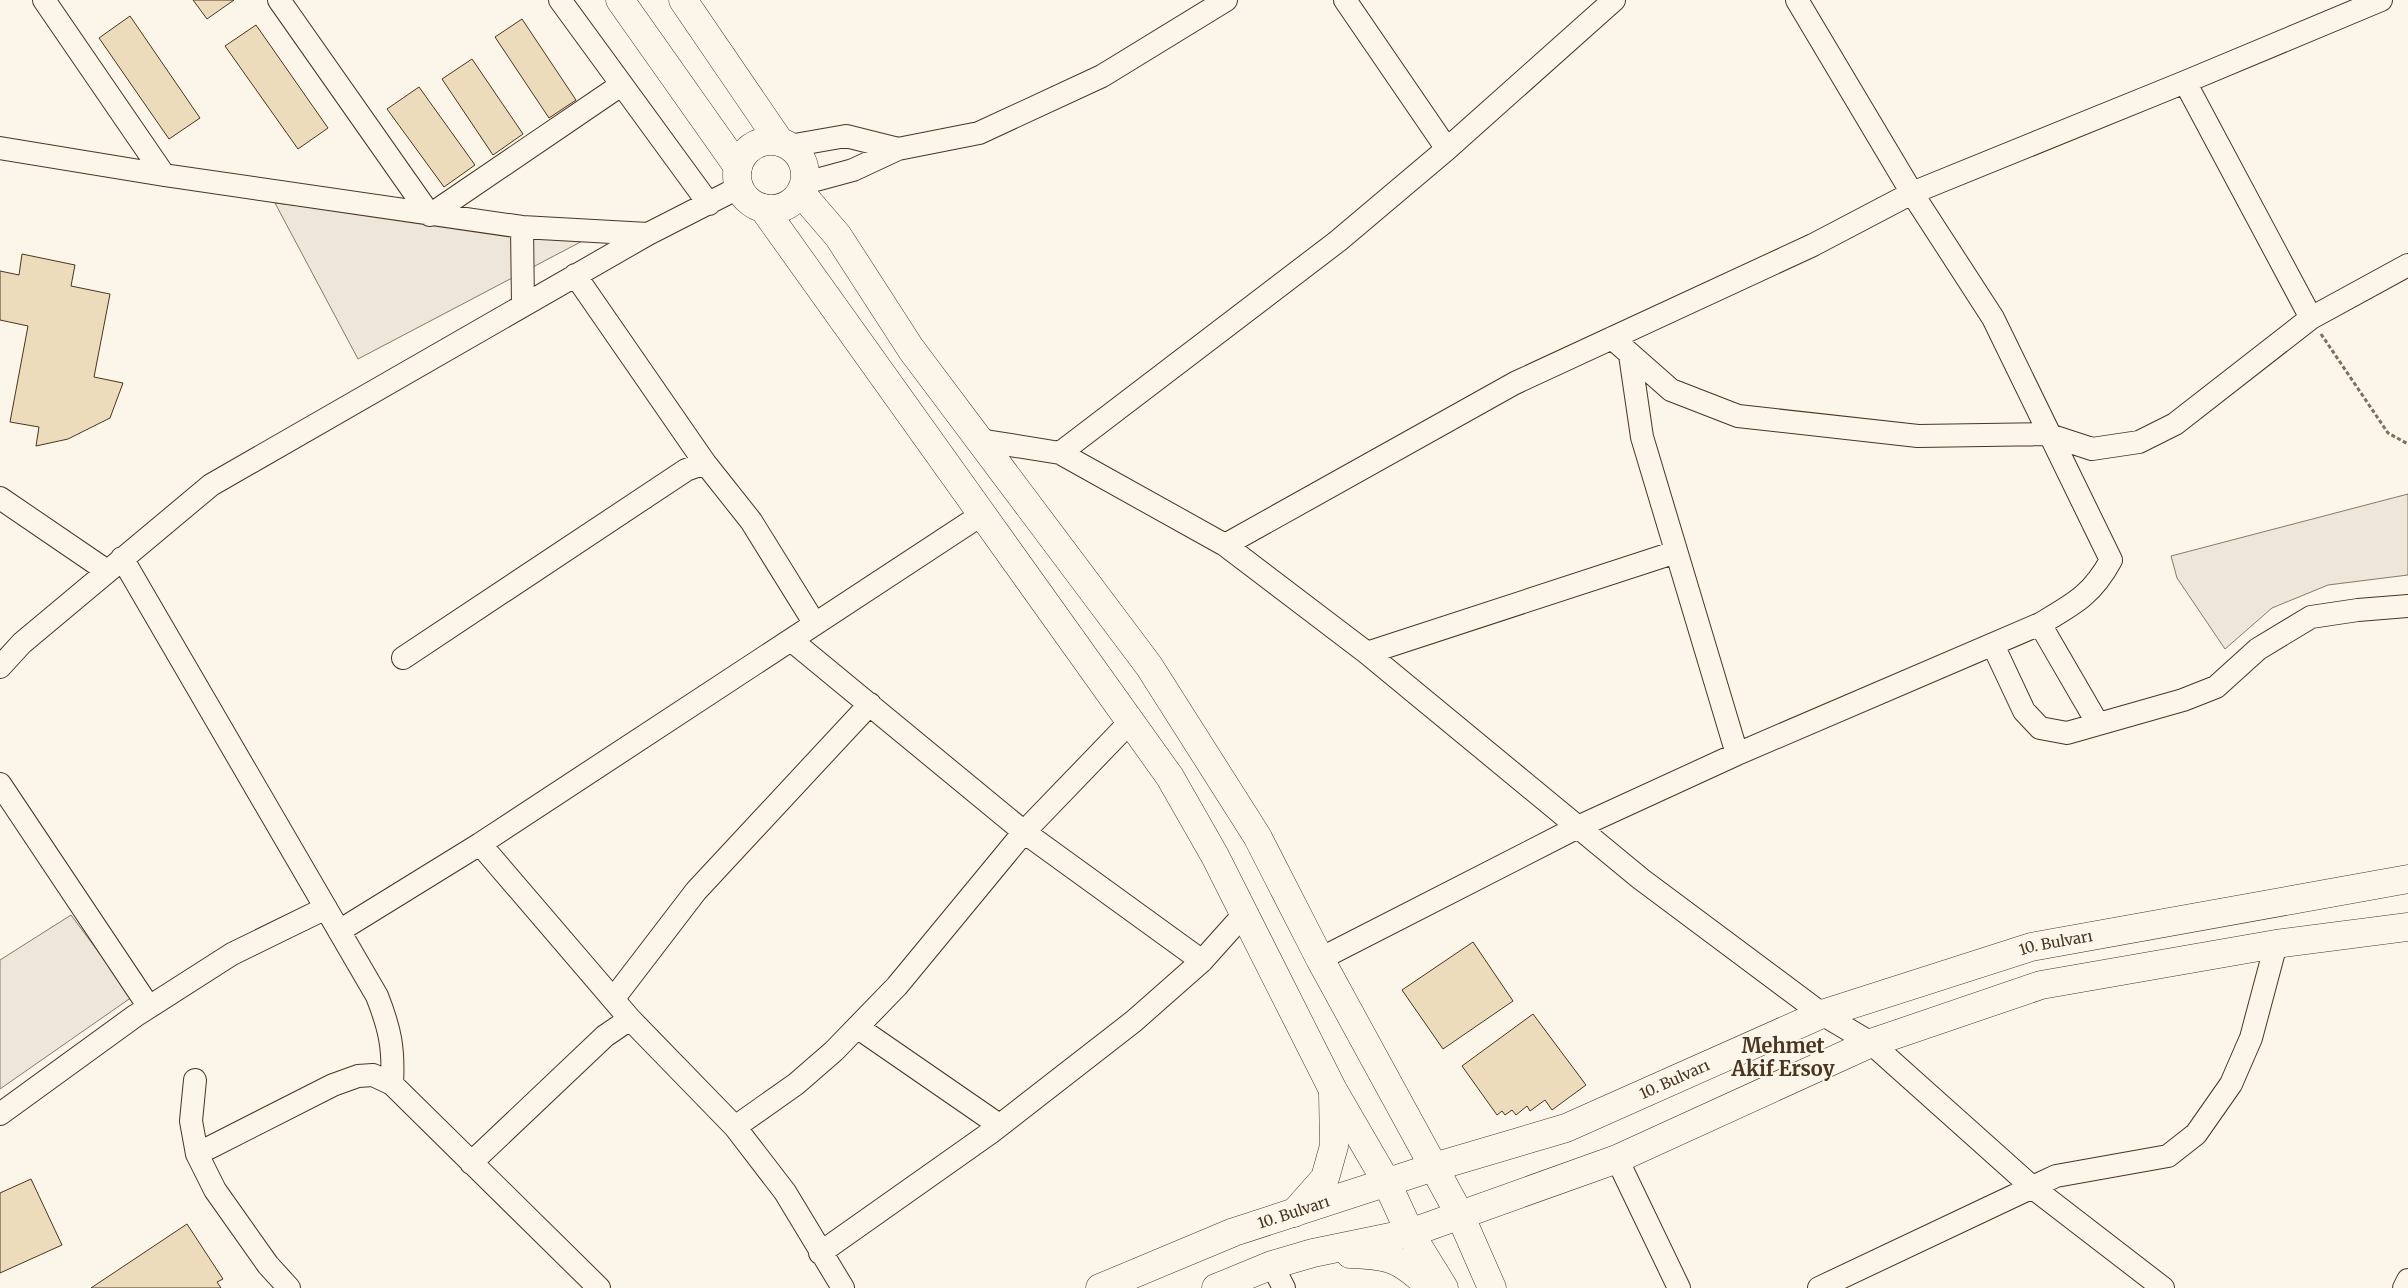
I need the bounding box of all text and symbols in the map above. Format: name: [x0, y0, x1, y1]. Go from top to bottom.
street label: 10. Bulvarı: [2016, 926, 2094, 959]
district label: Mehmet Akif Ersoy: [1731, 1033, 1835, 1081]
street label: 10. Bulvarı: [1636, 1055, 1712, 1103]
street label: 10. Bulvarı: [1255, 1192, 1332, 1233]

